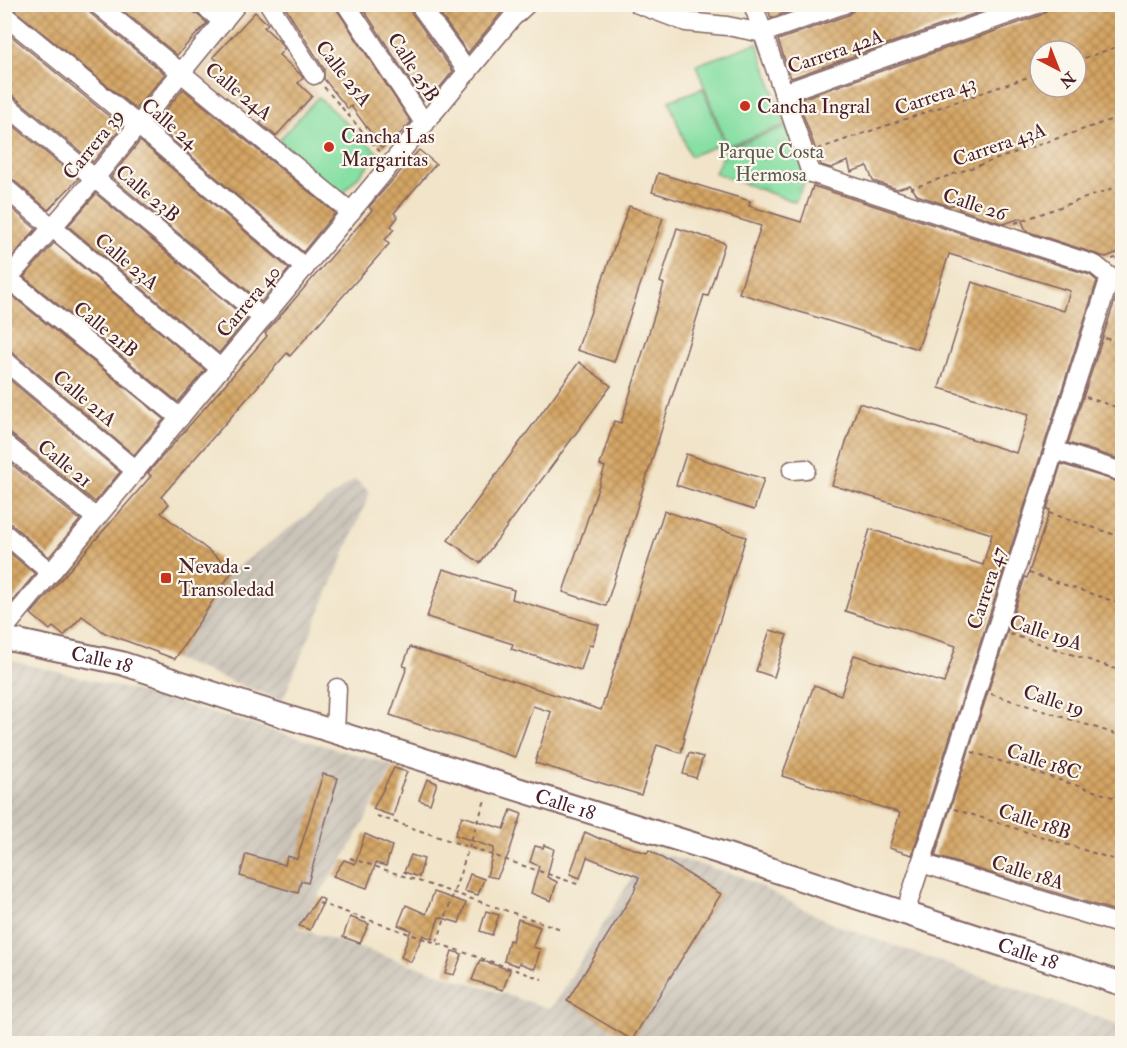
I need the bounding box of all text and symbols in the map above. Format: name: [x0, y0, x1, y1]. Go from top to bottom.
street label: Carrera 42A: [784, 23, 887, 79]
street label: Calle 25B: [382, 28, 445, 107]
street label: Calle 25A: [310, 35, 377, 112]
north arrow: [1028, 39, 1088, 99]
street label: Calle 24A: [200, 57, 278, 126]
text: N: [1055, 67, 1080, 92]
street label: Carrera 43: [891, 70, 979, 121]
street label: Calle 24: [136, 92, 204, 155]
place label: Cancha Ingral: [757, 94, 870, 119]
marker: Cancha Ingral: [738, 99, 752, 113]
street label: Carrera 39: [57, 104, 129, 185]
street label: Carrera 43A: [949, 117, 1049, 172]
place label: Cancha Las Margaritas: [341, 124, 435, 172]
park label: Parque Costa Hermosa: [718, 139, 825, 187]
marker: Cancha Las Margaritas: [322, 140, 336, 154]
street label: Calle 23B: [110, 159, 185, 228]
street label: Calle 26: [940, 182, 1011, 227]
street label: Calle 23A: [90, 227, 164, 296]
street label: Carrera 40: [211, 260, 286, 343]
street label: Calle 21B: [68, 296, 143, 363]
street label: Calle 21A: [48, 365, 122, 432]
street label: Calle 21: [32, 434, 97, 493]
street label: Carrera 47: [961, 544, 1012, 633]
place label: Nevada - Transoledad: [178, 554, 275, 602]
marker: Nevada - Transoledad: [159, 571, 173, 585]
street label: Calle 19A: [1006, 609, 1086, 656]
street label: Calle 18: [69, 641, 136, 679]
street label: Calle 19: [1020, 679, 1088, 722]
street label: Calle 18C: [1004, 738, 1084, 785]
street label: Calle 18: [532, 783, 599, 826]
street label: Calle 18B: [995, 798, 1074, 845]
street label: Calle 18A: [988, 850, 1068, 895]
street label: Calle 18: [994, 932, 1061, 975]

